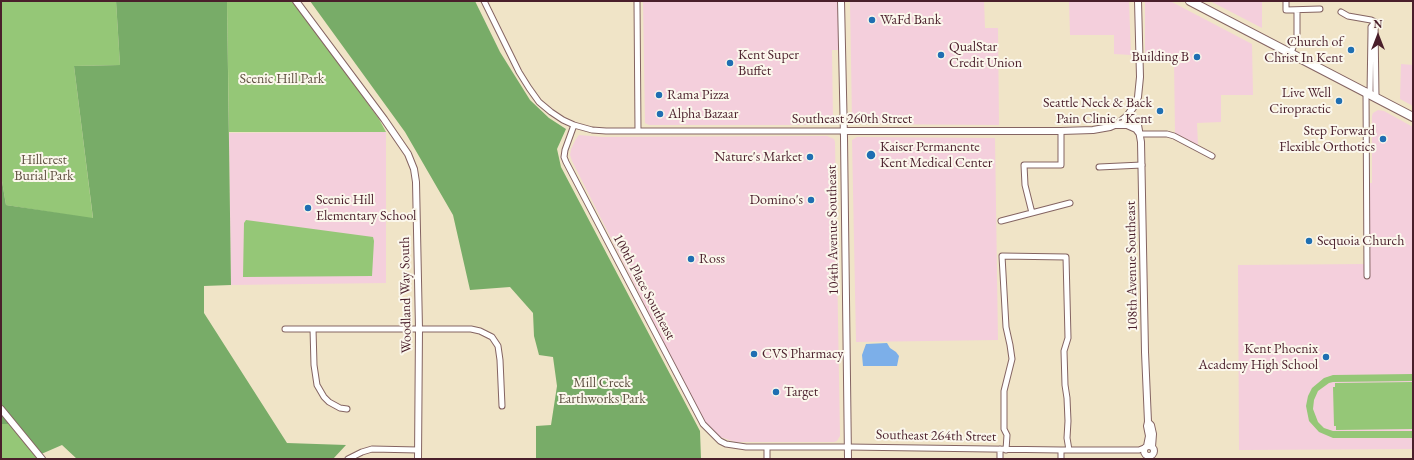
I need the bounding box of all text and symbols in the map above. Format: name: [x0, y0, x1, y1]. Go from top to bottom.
place label: WaFd Bank: [880, 12, 941, 28]
marker: WaFd Bank: [867, 15, 877, 25]
north arrow: [1358, 16, 1398, 56]
text: N: [1374, 17, 1382, 31]
place label: Church of Christ In Kent: [1264, 34, 1343, 66]
place label: QualStar Credit Union: [949, 39, 1022, 72]
marker: Church of Christ In Kent: [1346, 45, 1356, 55]
place label: Kent Super Buffet: [738, 47, 799, 80]
place label: Building B: [1132, 49, 1189, 65]
marker: QualStar Credit Union: [936, 50, 946, 60]
marker: Building B: [1192, 52, 1202, 62]
marker: Kent Super Buffet: [725, 58, 735, 68]
park label: Scenic Hill Park: [240, 71, 324, 87]
place label: Live Well Ciropractic: [1269, 85, 1331, 118]
place label: Rama Pizza: [667, 87, 729, 103]
marker: Rama Pizza: [654, 90, 664, 100]
place label: Seattle Neck & Back Pain Clinic - Kent: [1043, 95, 1152, 128]
marker: Live Well Ciropractic: [1334, 96, 1344, 106]
place label: Alpha Bazaar: [668, 106, 738, 122]
marker: Seattle Neck & Back Pain Clinic - Kent: [1155, 106, 1165, 116]
marker: Alpha Bazaar: [655, 109, 665, 119]
street label: Southeast 260th Street: [792, 111, 912, 127]
place label: Step Forward Flexible Orthotics: [1279, 123, 1375, 156]
marker: Step Forward Flexible Orthotics: [1378, 134, 1388, 144]
place label: Kaiser Permanente Kent Medical Center: [880, 139, 992, 172]
place label: Nature's Market: [714, 149, 802, 165]
marker: Kaiser Permanente Kent Medical Center: [865, 149, 877, 161]
park label: Hillcrest Burial Park: [14, 152, 74, 184]
marker: Nature's Market: [805, 152, 815, 162]
street label: 104th Avenue Southeast: [823, 165, 843, 295]
place label: Scenic Hill Elementary School: [316, 192, 416, 224]
place label: Domino's: [750, 192, 803, 208]
marker: Domino's: [806, 195, 816, 205]
street label: 108th Avenue Southeast: [1122, 201, 1142, 331]
marker: Scenic Hill Elementary School: [303, 203, 313, 213]
street label: 100th Place Southeast: [609, 231, 679, 343]
place label: Sequoia Church: [1317, 233, 1404, 249]
street label: Woodland Way South: [397, 236, 415, 354]
marker: Sequoia Church: [1304, 236, 1314, 246]
place label: Ross: [699, 251, 725, 267]
marker: Ross: [686, 254, 696, 264]
place label: Kent Phoenix Academy High School: [1198, 341, 1318, 374]
place label: CVS Pharmacy: [762, 346, 843, 362]
marker: CVS Pharmacy: [749, 349, 759, 359]
marker: Kent Phoenix Academy High School: [1321, 352, 1331, 362]
park label: Mill Creek Earthworks Park: [558, 375, 646, 408]
place label: Target: [784, 384, 818, 400]
marker: Target: [771, 387, 781, 397]
street label: Southeast 264th Street: [876, 427, 996, 445]

